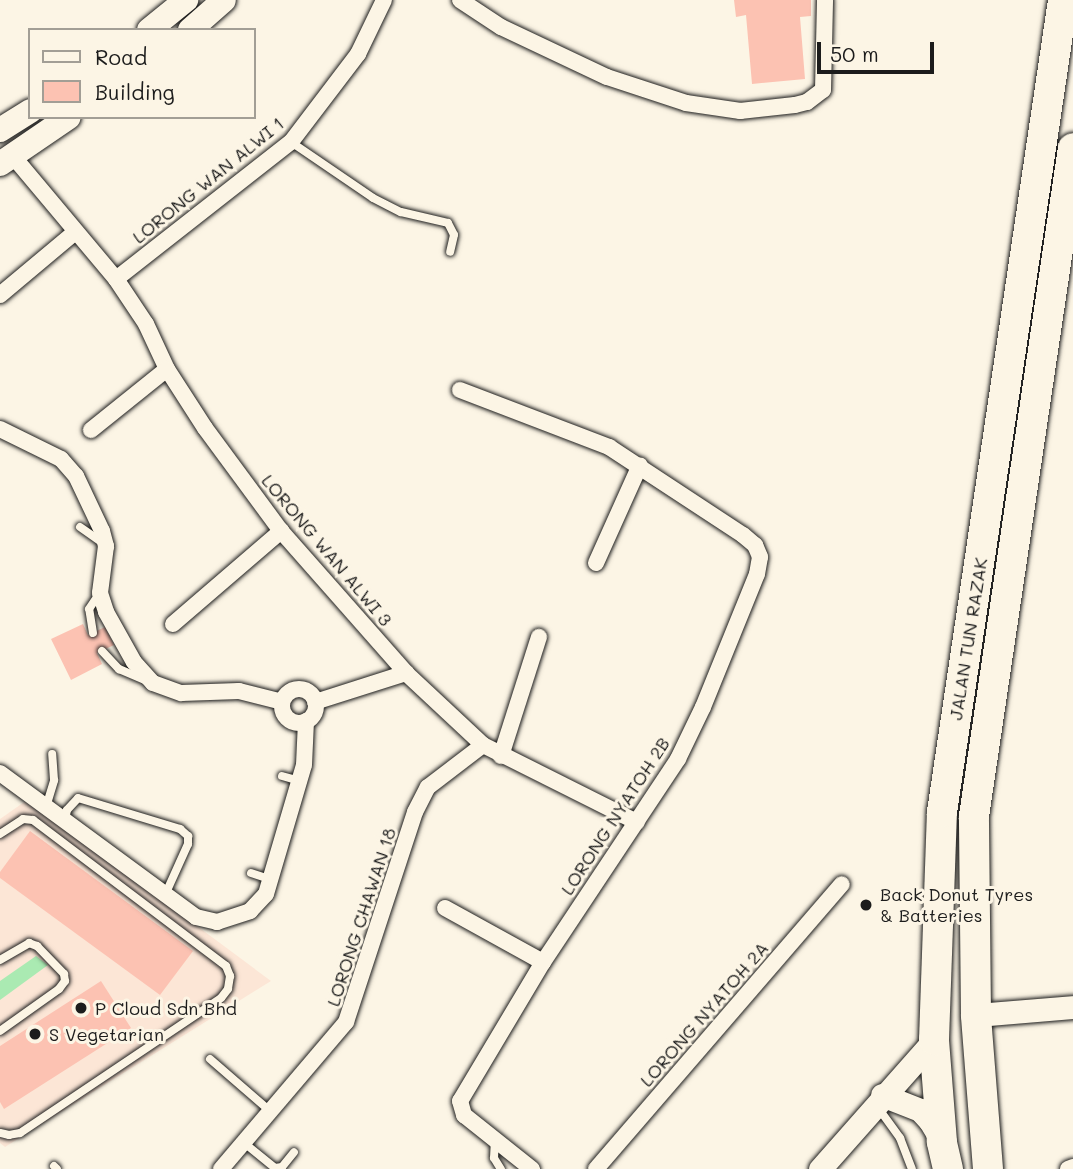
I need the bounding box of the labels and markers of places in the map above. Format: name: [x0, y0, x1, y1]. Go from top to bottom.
place label: Back Donut Tyres & Batteries: [880, 884, 1033, 926]
marker: Back Donut Tyres & Batteries: [858, 897, 874, 913]
place label: P Cloud Sdn Bhd: [95, 997, 237, 1019]
marker: P Cloud Sdn Bhd: [73, 1000, 89, 1016]
place label: S Vegetarian: [49, 1023, 164, 1045]
marker: S Vegetarian: [27, 1026, 43, 1042]

